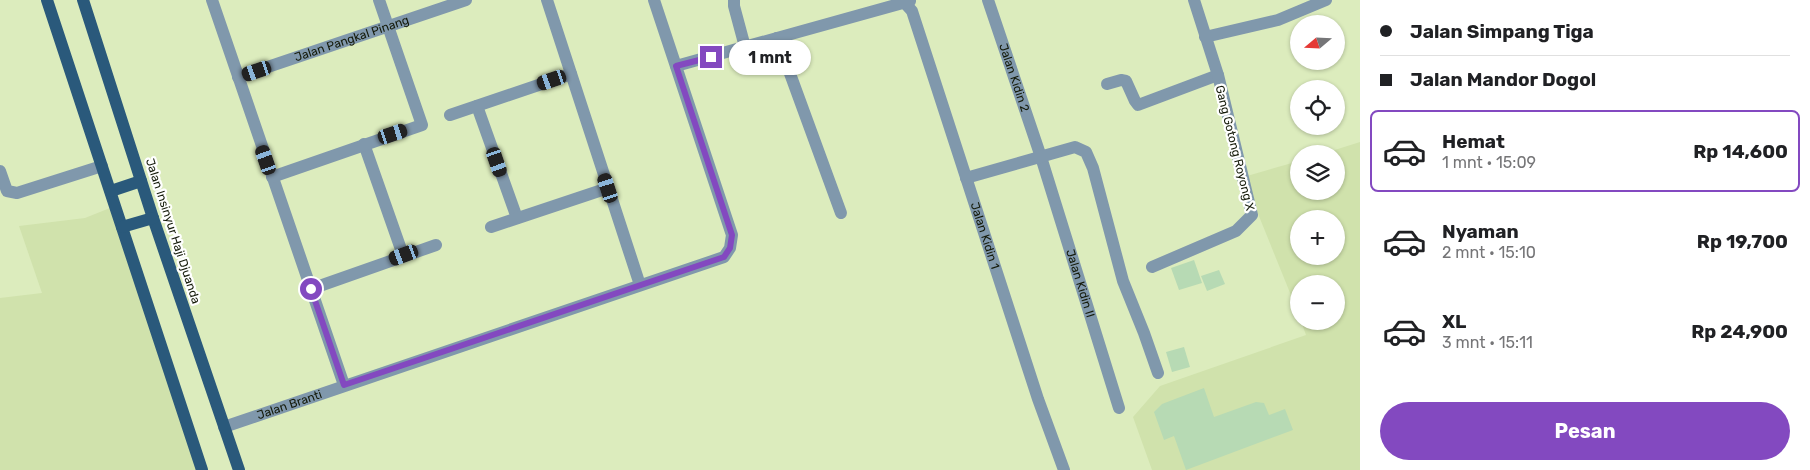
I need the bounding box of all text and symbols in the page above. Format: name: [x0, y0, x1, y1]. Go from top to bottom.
street label: Jalan Pangkal Pinang: [293, 13, 411, 64]
north arrow: [1290, 15, 1345, 70]
map controls: [1290, 15, 1345, 330]
text: Jalan Simpang Tiga: [1410, 20, 1594, 43]
callout: 1 mnt: [728, 40, 811, 74]
street label: Jalan Kidin 2: [996, 42, 1032, 114]
route end: [700, 46, 722, 68]
text: 1 mnt: [748, 48, 792, 67]
car: [240, 59, 273, 83]
car: [535, 68, 568, 92]
text: Jalan Mandor Dogol: [1410, 68, 1596, 91]
button: locate: [1290, 80, 1345, 135]
street label: Gang Gotong Royong X: [1213, 84, 1257, 213]
car: [376, 122, 409, 146]
icon: car: [1382, 129, 1427, 174]
text: Hemat: [1442, 130, 1505, 153]
text: Rp 14,600: [1693, 140, 1788, 163]
car: [254, 143, 277, 177]
car: [485, 145, 508, 179]
button: layers: [1290, 145, 1345, 200]
text: 1 mnt · 15:09: [1442, 153, 1536, 172]
street label: Jalan Insinyur Haji Djuanda: [143, 157, 203, 305]
car: [596, 171, 619, 205]
street label: Jalan Kidin 1: [968, 200, 1002, 271]
button: +: [1290, 210, 1345, 265]
icon: car: [1382, 219, 1427, 264]
text: Nyaman: [1442, 220, 1519, 243]
text: Rp 19,700: [1697, 230, 1788, 253]
car: [387, 243, 420, 267]
text: 2 mnt · 15:10: [1442, 243, 1536, 262]
street label: Jalan Kidin II: [1063, 247, 1097, 319]
button: −: [1290, 275, 1345, 330]
route start: [300, 278, 322, 300]
icon: car: [1382, 309, 1427, 354]
text: XL: [1442, 310, 1466, 333]
text: Rp 24,900: [1691, 320, 1788, 343]
text: 3 mnt · 15:11: [1442, 333, 1533, 352]
street label: Jalan Branti: [255, 387, 324, 422]
button: Pesan: [1380, 402, 1790, 460]

